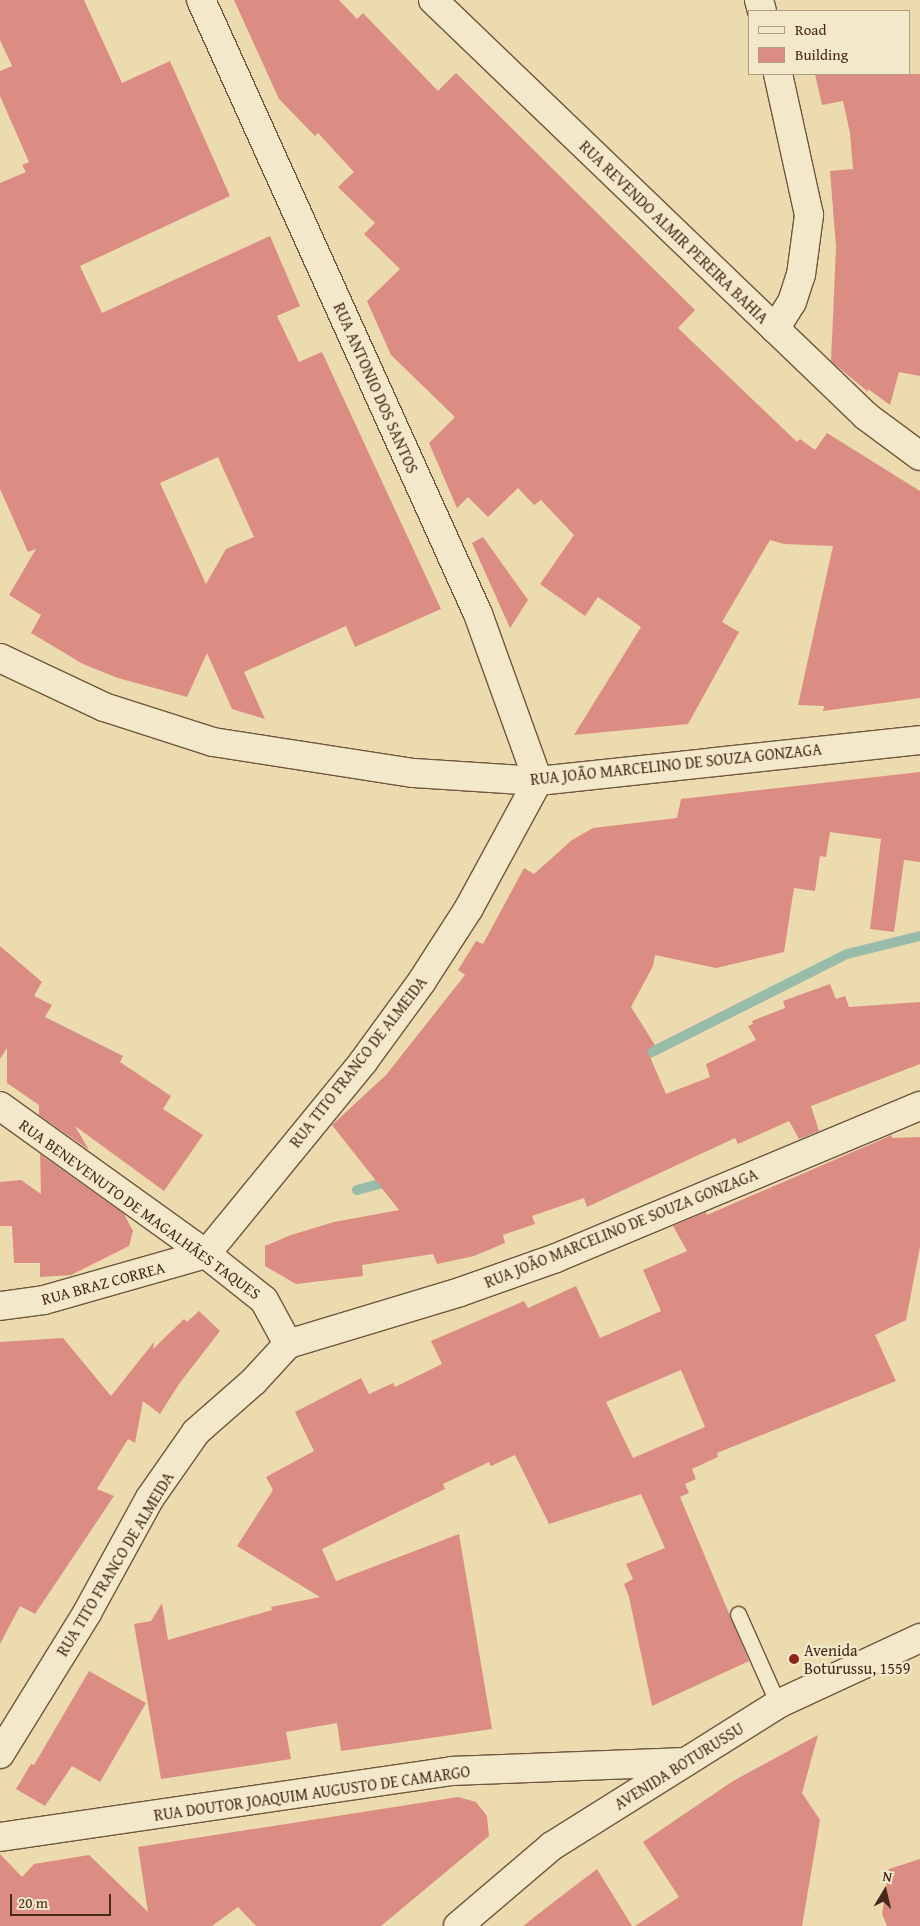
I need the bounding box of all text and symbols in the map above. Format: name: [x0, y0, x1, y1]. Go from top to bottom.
legend: [748, 10, 910, 75]
text: Road: [795, 19, 826, 40]
text: Building: [795, 44, 848, 65]
street label: RUA REVENDO ALMIR PEREIRA BAHIA: [576, 136, 772, 328]
street label: RUA ANTONIO DOS SANTOS: [330, 300, 422, 476]
street label: RUA JOÃO MARCELINO DE SOUZA GONZAGA: [529, 739, 823, 789]
street label: RUA TITO FRANCO DE ALMEIDA: [285, 973, 431, 1151]
street label: RUA BENEVENUTO DE MAGALHÃES TAQUES: [15, 1115, 265, 1303]
street label: RUA JOÃO MARCELINO DE SOUZA GONZAGA: [482, 1164, 760, 1292]
street label: RUA BRAZ CORREA: [39, 1257, 167, 1309]
street label: RUA TITO FRANCO DE ALMEIDA: [52, 1468, 178, 1660]
place label: Avenida Boturussu, 1559: [804, 1640, 910, 1678]
marker: Avenida Boturussu, 1559: [788, 1653, 800, 1665]
street label: AVENIDA BOTURUSSU: [611, 1718, 747, 1814]
street label: RUA DOUTOR JOAQUIM AUGUSTO DE CAMARGO: [153, 1761, 471, 1825]
north arrow: [860, 1866, 910, 1916]
text: N: [881, 1866, 894, 1887]
scale bar: [12, 1884, 114, 1916]
text: 20 m: [18, 1892, 48, 1913]

